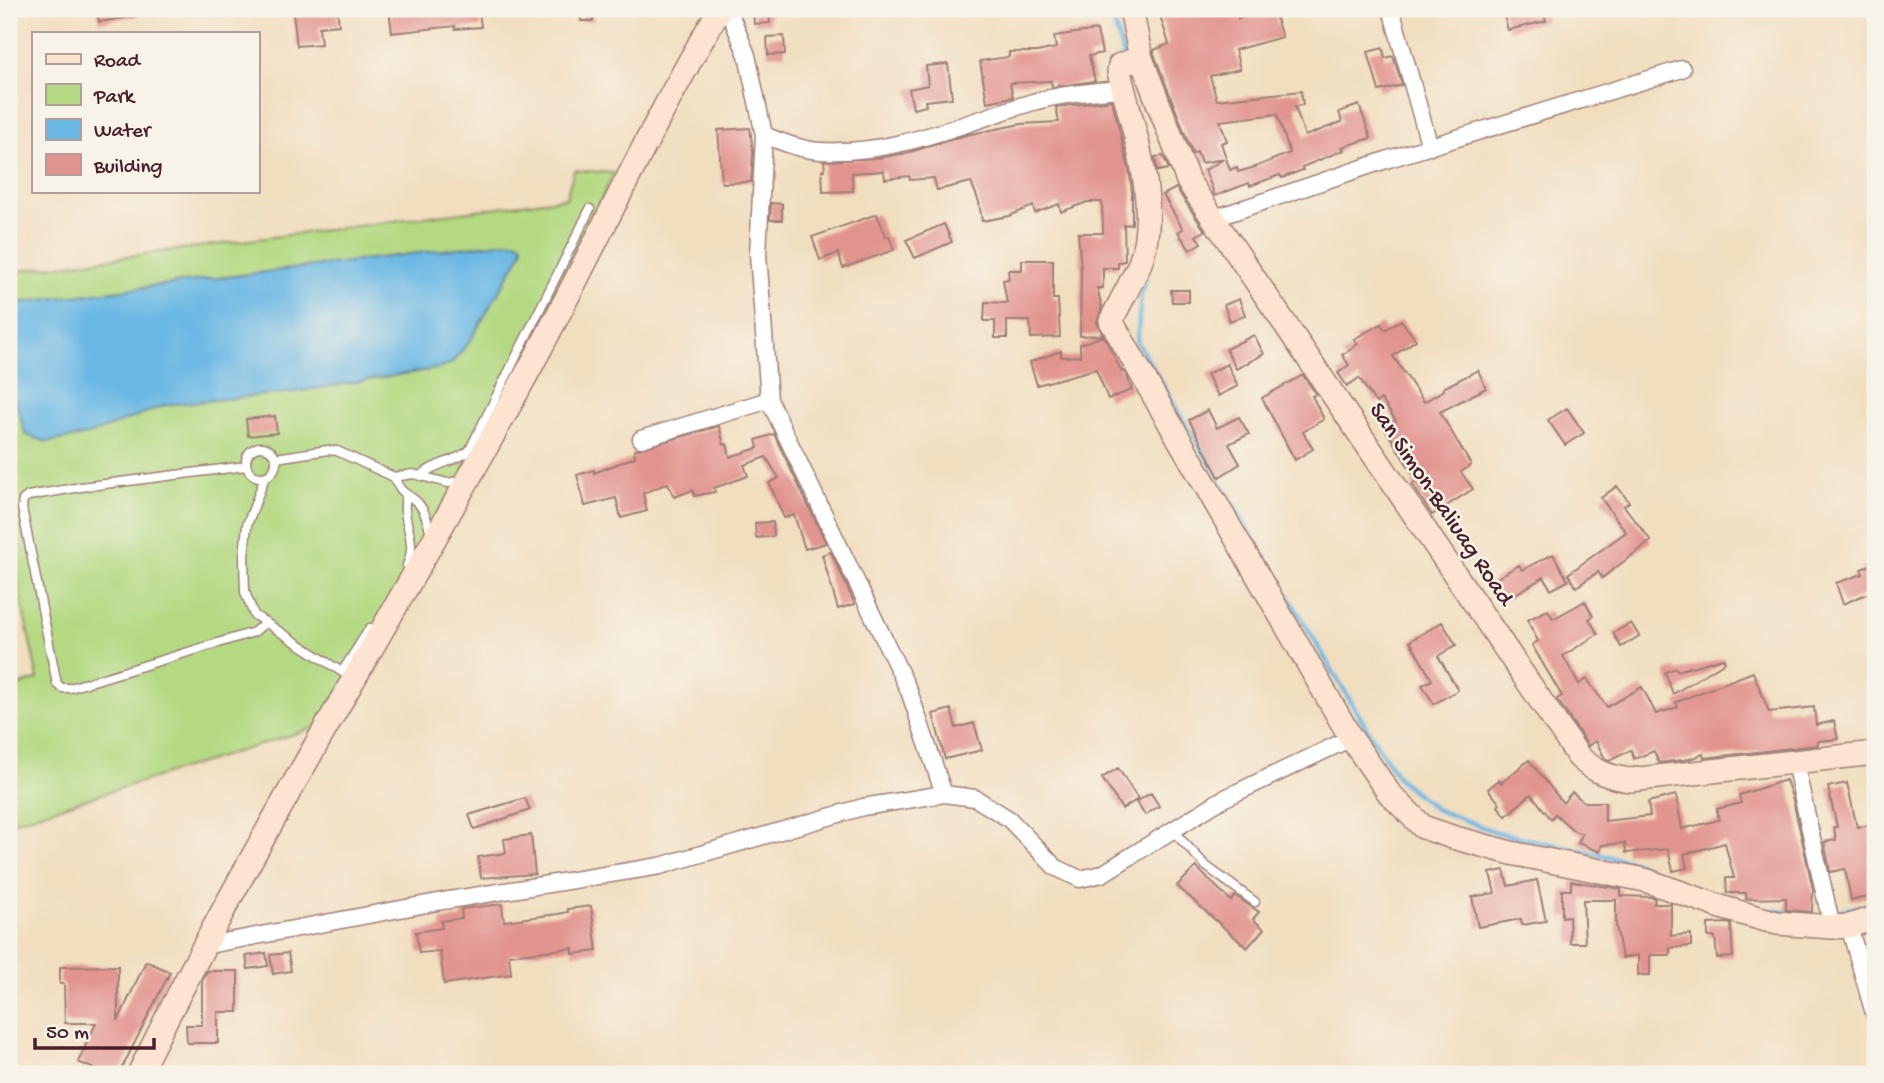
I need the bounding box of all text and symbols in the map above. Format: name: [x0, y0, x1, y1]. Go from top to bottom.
legend: [32, 32, 259, 192]
text: Road: [94, 50, 142, 75]
text: Park: [93, 86, 137, 111]
text: Water: [94, 120, 152, 145]
text: Building: [93, 156, 163, 181]
street label: San Simon-Baliuag Road: [1361, 398, 1520, 614]
scale bar: [35, 1006, 154, 1050]
text: 50 m: [46, 1022, 89, 1047]

